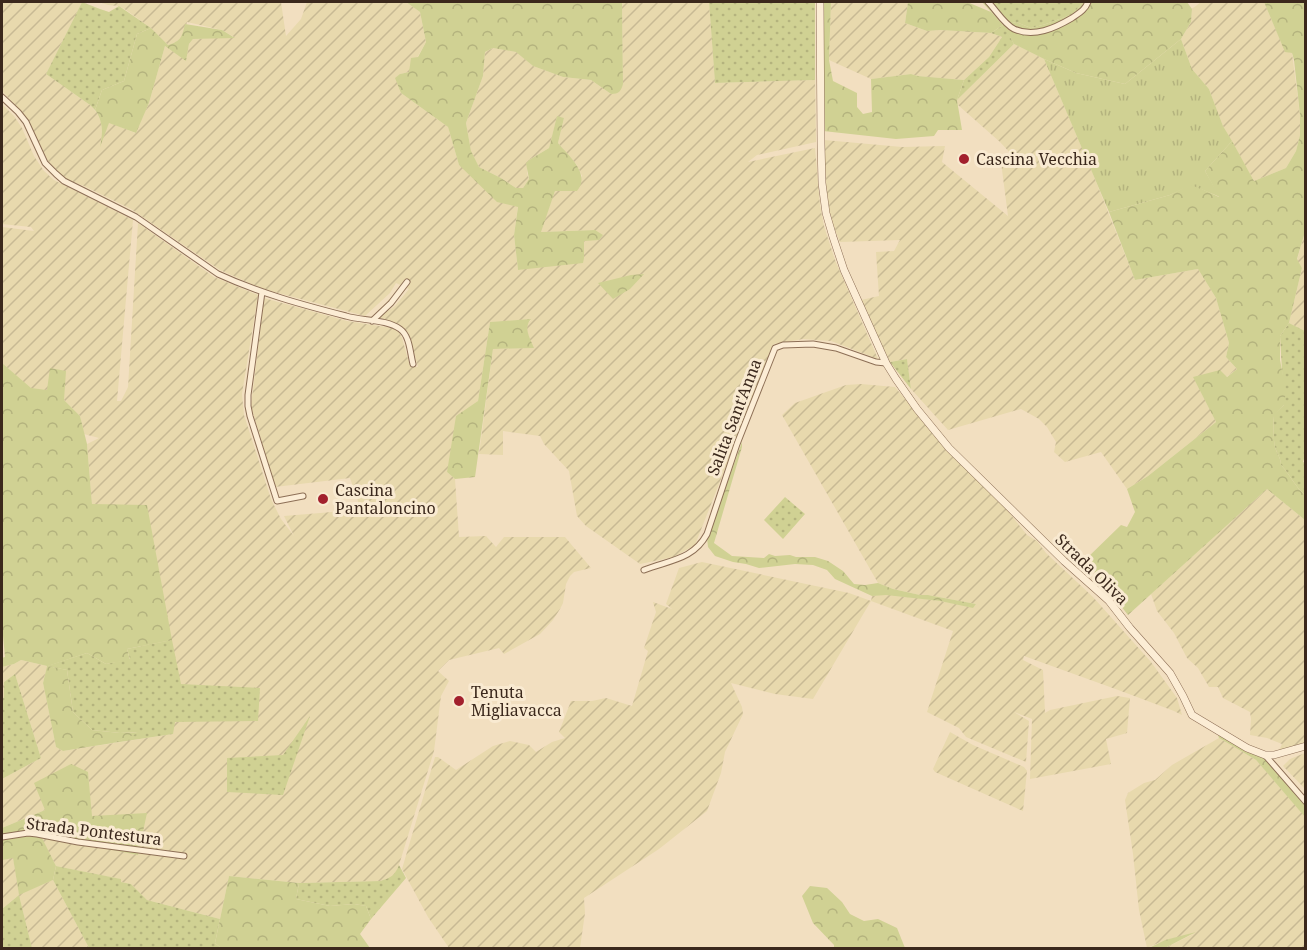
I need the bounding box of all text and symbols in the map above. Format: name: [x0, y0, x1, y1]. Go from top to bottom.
place label: Cascina Vecchia: [976, 148, 1097, 170]
marker: Cascina Vecchia: [957, 152, 971, 166]
street label: Salita Sant'Anna: [702, 355, 766, 479]
place label: Cascina Pantaloncino: [335, 479, 436, 519]
marker: Cascina Pantaloncino: [316, 492, 330, 506]
street label: Strada Oliva: [1051, 529, 1133, 609]
place label: Tenuta Migliavacca: [471, 681, 562, 721]
marker: Tenuta Migliavacca: [452, 694, 466, 708]
street label: Strada Pontestura: [25, 812, 163, 850]

